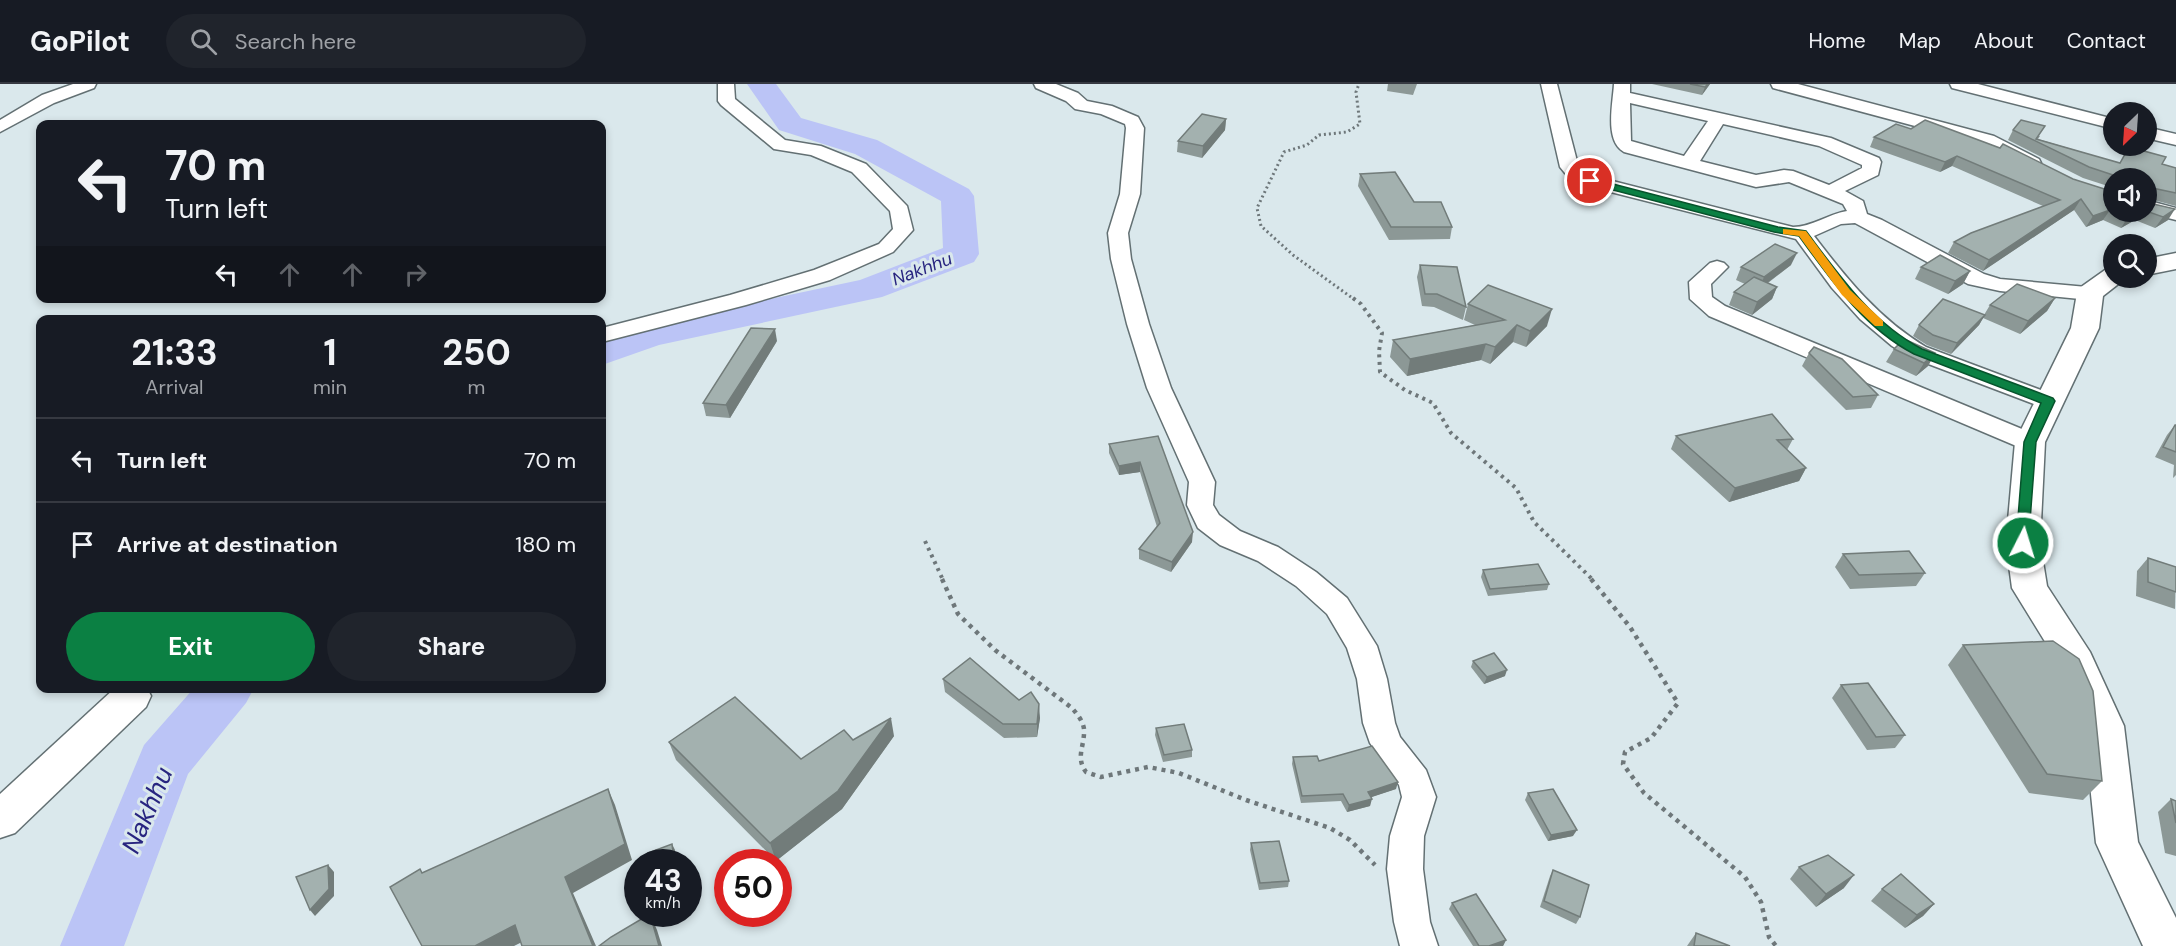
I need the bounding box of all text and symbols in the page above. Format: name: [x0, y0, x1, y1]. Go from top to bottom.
search box: [166, 14, 586, 68]
text: GoPilot: [30, 23, 130, 60]
icon: search: [187, 25, 220, 58]
text: Search here: [235, 27, 356, 56]
text: Home: [1808, 27, 1866, 55]
text: Map: [1899, 27, 1941, 55]
text: About: [1974, 27, 2034, 55]
text: Contact: [2067, 27, 2146, 55]
north arrow: [2103, 102, 2157, 156]
map controls: [2103, 102, 2157, 288]
text: 70 m: [165, 138, 266, 193]
icon: left: [66, 144, 144, 222]
pin: [1564, 155, 1615, 206]
icon: arrive: [1573, 164, 1606, 197]
button: sound: [2103, 168, 2157, 222]
text: Turn left: [165, 191, 268, 226]
button: search: [2103, 234, 2157, 288]
water label: Nakhhu: [888, 247, 956, 291]
icon: left: [210, 258, 243, 291]
icon: ahead: [273, 258, 306, 291]
icon: ahead: [336, 258, 369, 291]
icon: right: [399, 258, 432, 291]
text: 21:33: [131, 329, 218, 376]
text: 1: [323, 329, 337, 376]
text: 250: [442, 329, 511, 376]
text: Arrival: [145, 374, 204, 400]
text: min: [313, 374, 347, 400]
text: m: [468, 374, 485, 400]
icon: left: [66, 444, 99, 477]
text: Turn left: [117, 446, 207, 475]
text: 70 m: [524, 446, 576, 475]
position arrow: [1991, 511, 2055, 575]
icon: arrive: [66, 528, 99, 561]
text: Arrive at destination: [117, 530, 338, 559]
text: 180 m: [515, 530, 576, 559]
button: Exit: [66, 612, 315, 681]
button: Share: [327, 612, 576, 681]
water label: Nakhhu: [114, 762, 180, 858]
speed limit sign: 50: [714, 849, 792, 927]
text: 43: [644, 861, 682, 900]
text: km/h: [645, 893, 681, 913]

